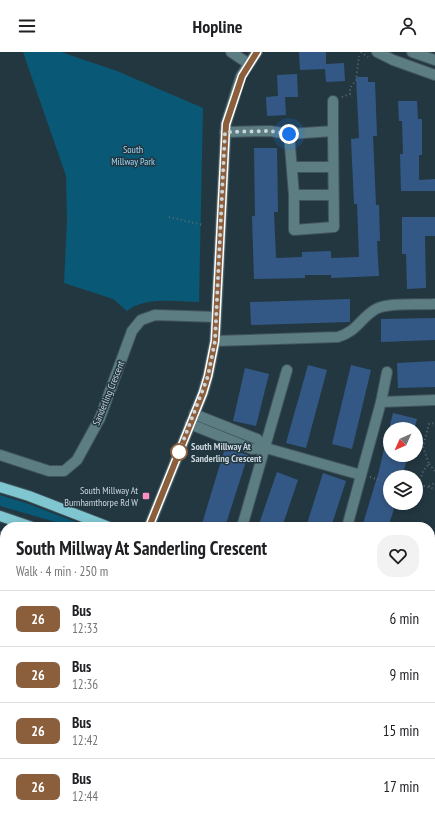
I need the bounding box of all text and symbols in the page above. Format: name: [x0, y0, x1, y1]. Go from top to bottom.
icon: menu: [16, 15, 38, 37]
text: Hopline: [193, 15, 242, 38]
icon: person: [397, 15, 419, 37]
your location: [279, 124, 299, 144]
park label: South Millway Park: [111, 143, 155, 168]
street label: Sanderling Crescent: [90, 359, 127, 427]
north arrow: [383, 422, 423, 462]
map controls: [383, 422, 423, 510]
place label: South Millway At Sanderling Crescent: [191, 440, 262, 465]
marker: South Millway At Sanderling Crescent: [170, 443, 188, 461]
button: layers: [383, 470, 423, 510]
place label: South Millway At Burnhamthorpe Rd W: [64, 484, 138, 509]
marker: South Millway At Burnhamthorpe Rd W: [141, 491, 151, 501]
button: heart: [377, 535, 419, 577]
text: South Millway At Sanderling Crescent: [16, 536, 267, 560]
text: Walk · 4 min · 250 m: [16, 563, 108, 580]
text: Bus: [72, 601, 91, 620]
text: 6 min: [389, 609, 419, 628]
text: 26: [31, 610, 45, 628]
text: 12:33: [72, 620, 98, 637]
text: Bus: [72, 657, 91, 676]
text: 9 min: [389, 665, 419, 684]
text: 26: [31, 666, 45, 684]
text: 12:36: [72, 676, 98, 693]
text: Bus: [72, 713, 91, 732]
text: 15 min: [383, 721, 419, 740]
text: 26: [31, 722, 45, 740]
text: 12:42: [72, 732, 98, 749]
text: Bus: [72, 769, 91, 788]
text: 17 min: [383, 777, 419, 796]
text: 26: [31, 778, 45, 796]
text: 12:44: [72, 788, 98, 805]

